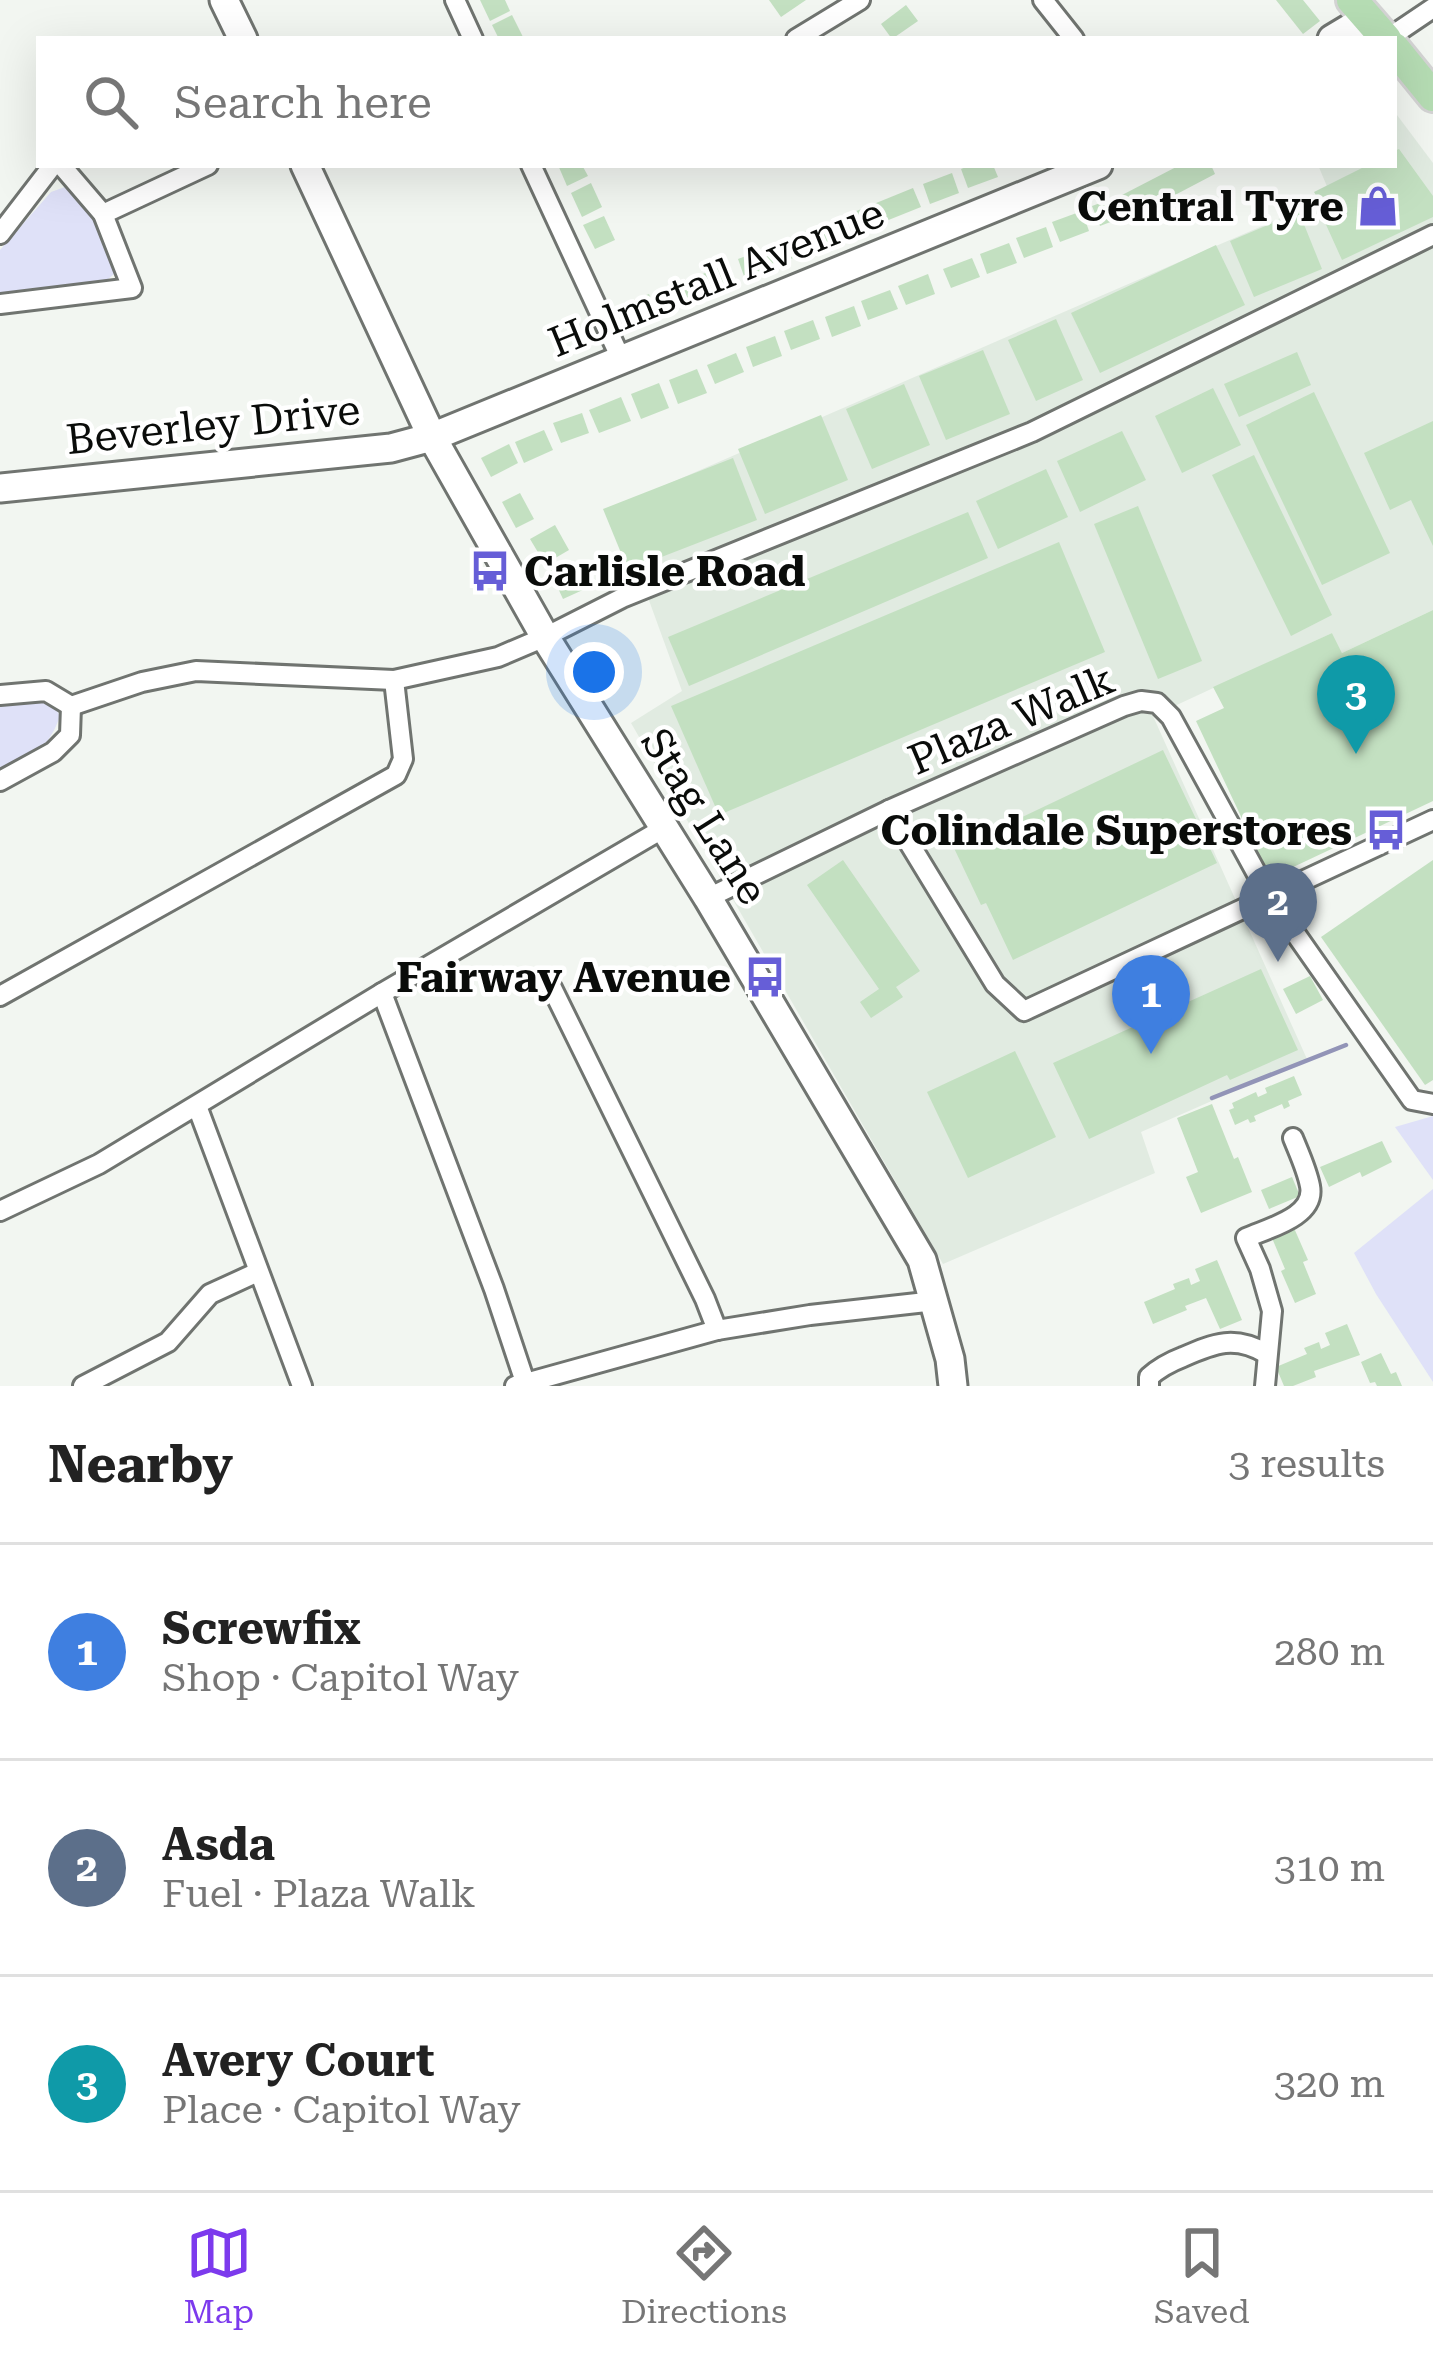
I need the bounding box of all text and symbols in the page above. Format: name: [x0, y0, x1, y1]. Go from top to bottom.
search box: [36, 36, 1397, 168]
icon: search: [78, 69, 144, 135]
text: Search here: [174, 76, 432, 129]
place label: Central Tyre: [1077, 182, 1344, 231]
shop icon: Central Tyre: [1355, 183, 1401, 229]
street label: Holmstall Avenue: [542, 188, 891, 367]
street label: Beverley Drive: [64, 385, 363, 464]
place label: Carlisle Road: [524, 547, 805, 596]
bus stop icon: Carlisle Road: [467, 548, 513, 594]
your location: [564, 642, 624, 702]
street label: Plaza Walk: [901, 654, 1121, 785]
pin: 3: [1317, 655, 1395, 754]
street label: Stag Lane: [631, 719, 778, 913]
place label: Colindale Superstores: [881, 806, 1352, 855]
bus stop icon: Colindale Superstores: [1363, 807, 1409, 853]
pin: 2: [1239, 863, 1317, 962]
place label: Fairway Avenue: [396, 953, 731, 1002]
bus stop icon: Fairway Avenue: [742, 954, 788, 1000]
pin: 1: [1112, 955, 1190, 1054]
text: Nearby: [48, 1435, 233, 1494]
text: 3 results: [1228, 1441, 1385, 1487]
text: Screwfix: [162, 1602, 361, 1655]
text: 1: [76, 1629, 98, 1675]
text: 280 m: [1274, 1629, 1385, 1675]
text: Shop · Capitol Way: [162, 1655, 519, 1701]
text: Asda: [162, 1818, 275, 1871]
text: 2: [76, 1845, 98, 1891]
text: 310 m: [1274, 1845, 1385, 1891]
text: Fuel · Plaza Walk: [162, 1871, 476, 1917]
text: Avery Court: [162, 2034, 434, 2087]
text: 3: [76, 2061, 98, 2107]
text: 320 m: [1274, 2061, 1385, 2107]
text: Place · Capitol Way: [162, 2087, 521, 2133]
tab: Map: [183, 2220, 254, 2331]
tab: Directions: [621, 2220, 787, 2331]
tab: Saved: [1154, 2220, 1250, 2331]

